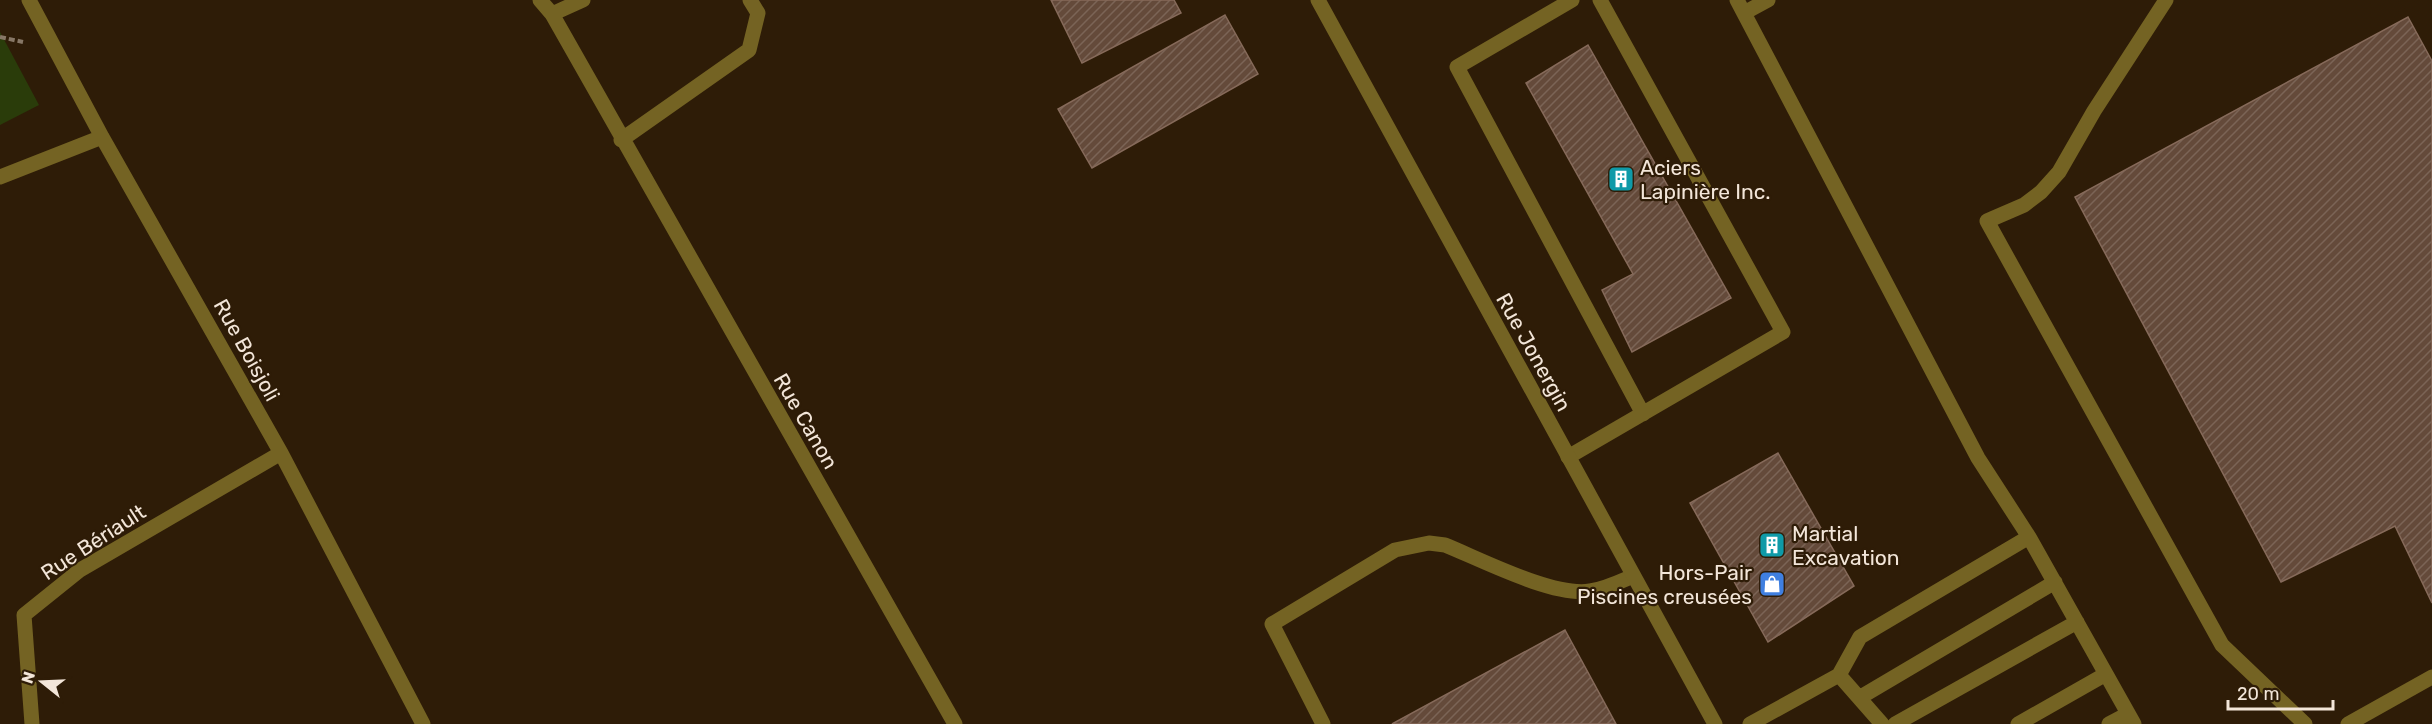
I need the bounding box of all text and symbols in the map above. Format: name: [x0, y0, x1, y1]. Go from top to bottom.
place label: Aciers Lapinière Inc.: [1640, 155, 1771, 204]
building icon: Aciers Lapinière Inc.: [1606, 164, 1636, 194]
street label: Rue Jonergin: [1491, 289, 1577, 415]
street label: Rue Boisjoli: [209, 295, 285, 405]
street label: Rue Canon: [769, 369, 843, 473]
street label: Rue Bériault: [36, 499, 150, 585]
place label: Martial Excavation: [1792, 521, 1900, 570]
building icon: Martial Excavation: [1757, 530, 1787, 560]
place label: Hors-Pair Piscines creusées: [1577, 560, 1752, 609]
shop icon: Hors-Pair Piscines creusées: [1757, 569, 1787, 599]
north arrow: [12, 652, 72, 712]
text: N: [17, 669, 39, 686]
scale bar: [2228, 673, 2333, 711]
text: 20 m: [2237, 683, 2279, 705]

